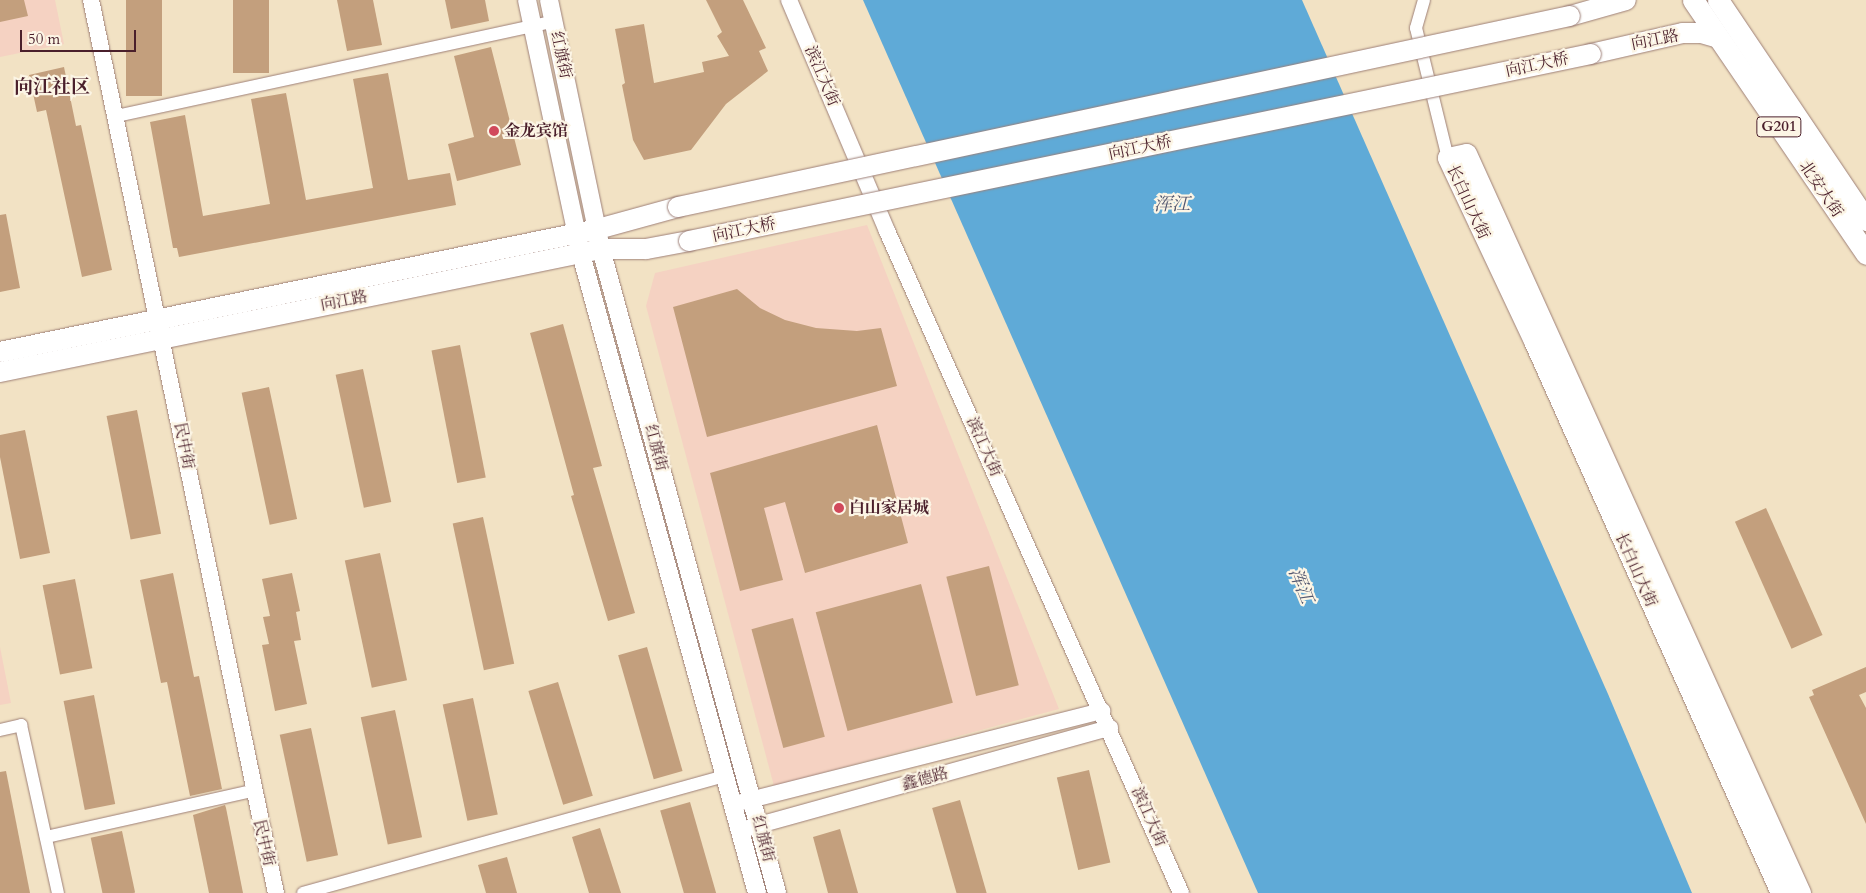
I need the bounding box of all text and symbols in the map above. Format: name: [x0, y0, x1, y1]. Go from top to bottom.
scale bar: [22, 20, 139, 52]
street label: 向江路: [1630, 26, 1680, 54]
text: 50 m: [28, 29, 60, 49]
street label: 红旗街: [547, 30, 575, 80]
street label: 滨江大街: [801, 43, 843, 109]
street label: 向江大桥: [1504, 49, 1570, 81]
district label: 向江社区: [14, 77, 90, 99]
road number: G201: [1755, 114, 1803, 140]
place label: 金龙宾馆: [504, 121, 568, 141]
marker: 金龙宾馆: [488, 125, 500, 137]
street label: 向江大桥: [1107, 132, 1173, 164]
street label: 北安大街: [1795, 157, 1847, 221]
street label: 长白山大街: [1442, 162, 1494, 242]
water label: 浑江: [1154, 194, 1190, 216]
street label: 向江大桥: [711, 214, 777, 246]
street label: 向江路: [319, 287, 369, 315]
street label: 滨江大街: [962, 414, 1006, 480]
street label: 民中街: [170, 421, 198, 471]
street label: 红旗街: [641, 422, 671, 474]
place label: 白山家居城: [849, 498, 929, 518]
marker: 白山家居城: [833, 502, 845, 514]
street label: 长白山大街: [1611, 530, 1661, 610]
water label: 浑江: [1283, 565, 1317, 607]
street label: 鑫德路: [899, 764, 951, 794]
street label: 滨江大街: [1127, 784, 1171, 850]
street label: 红旗街: [748, 813, 778, 865]
street label: 民中街: [249, 817, 279, 869]

